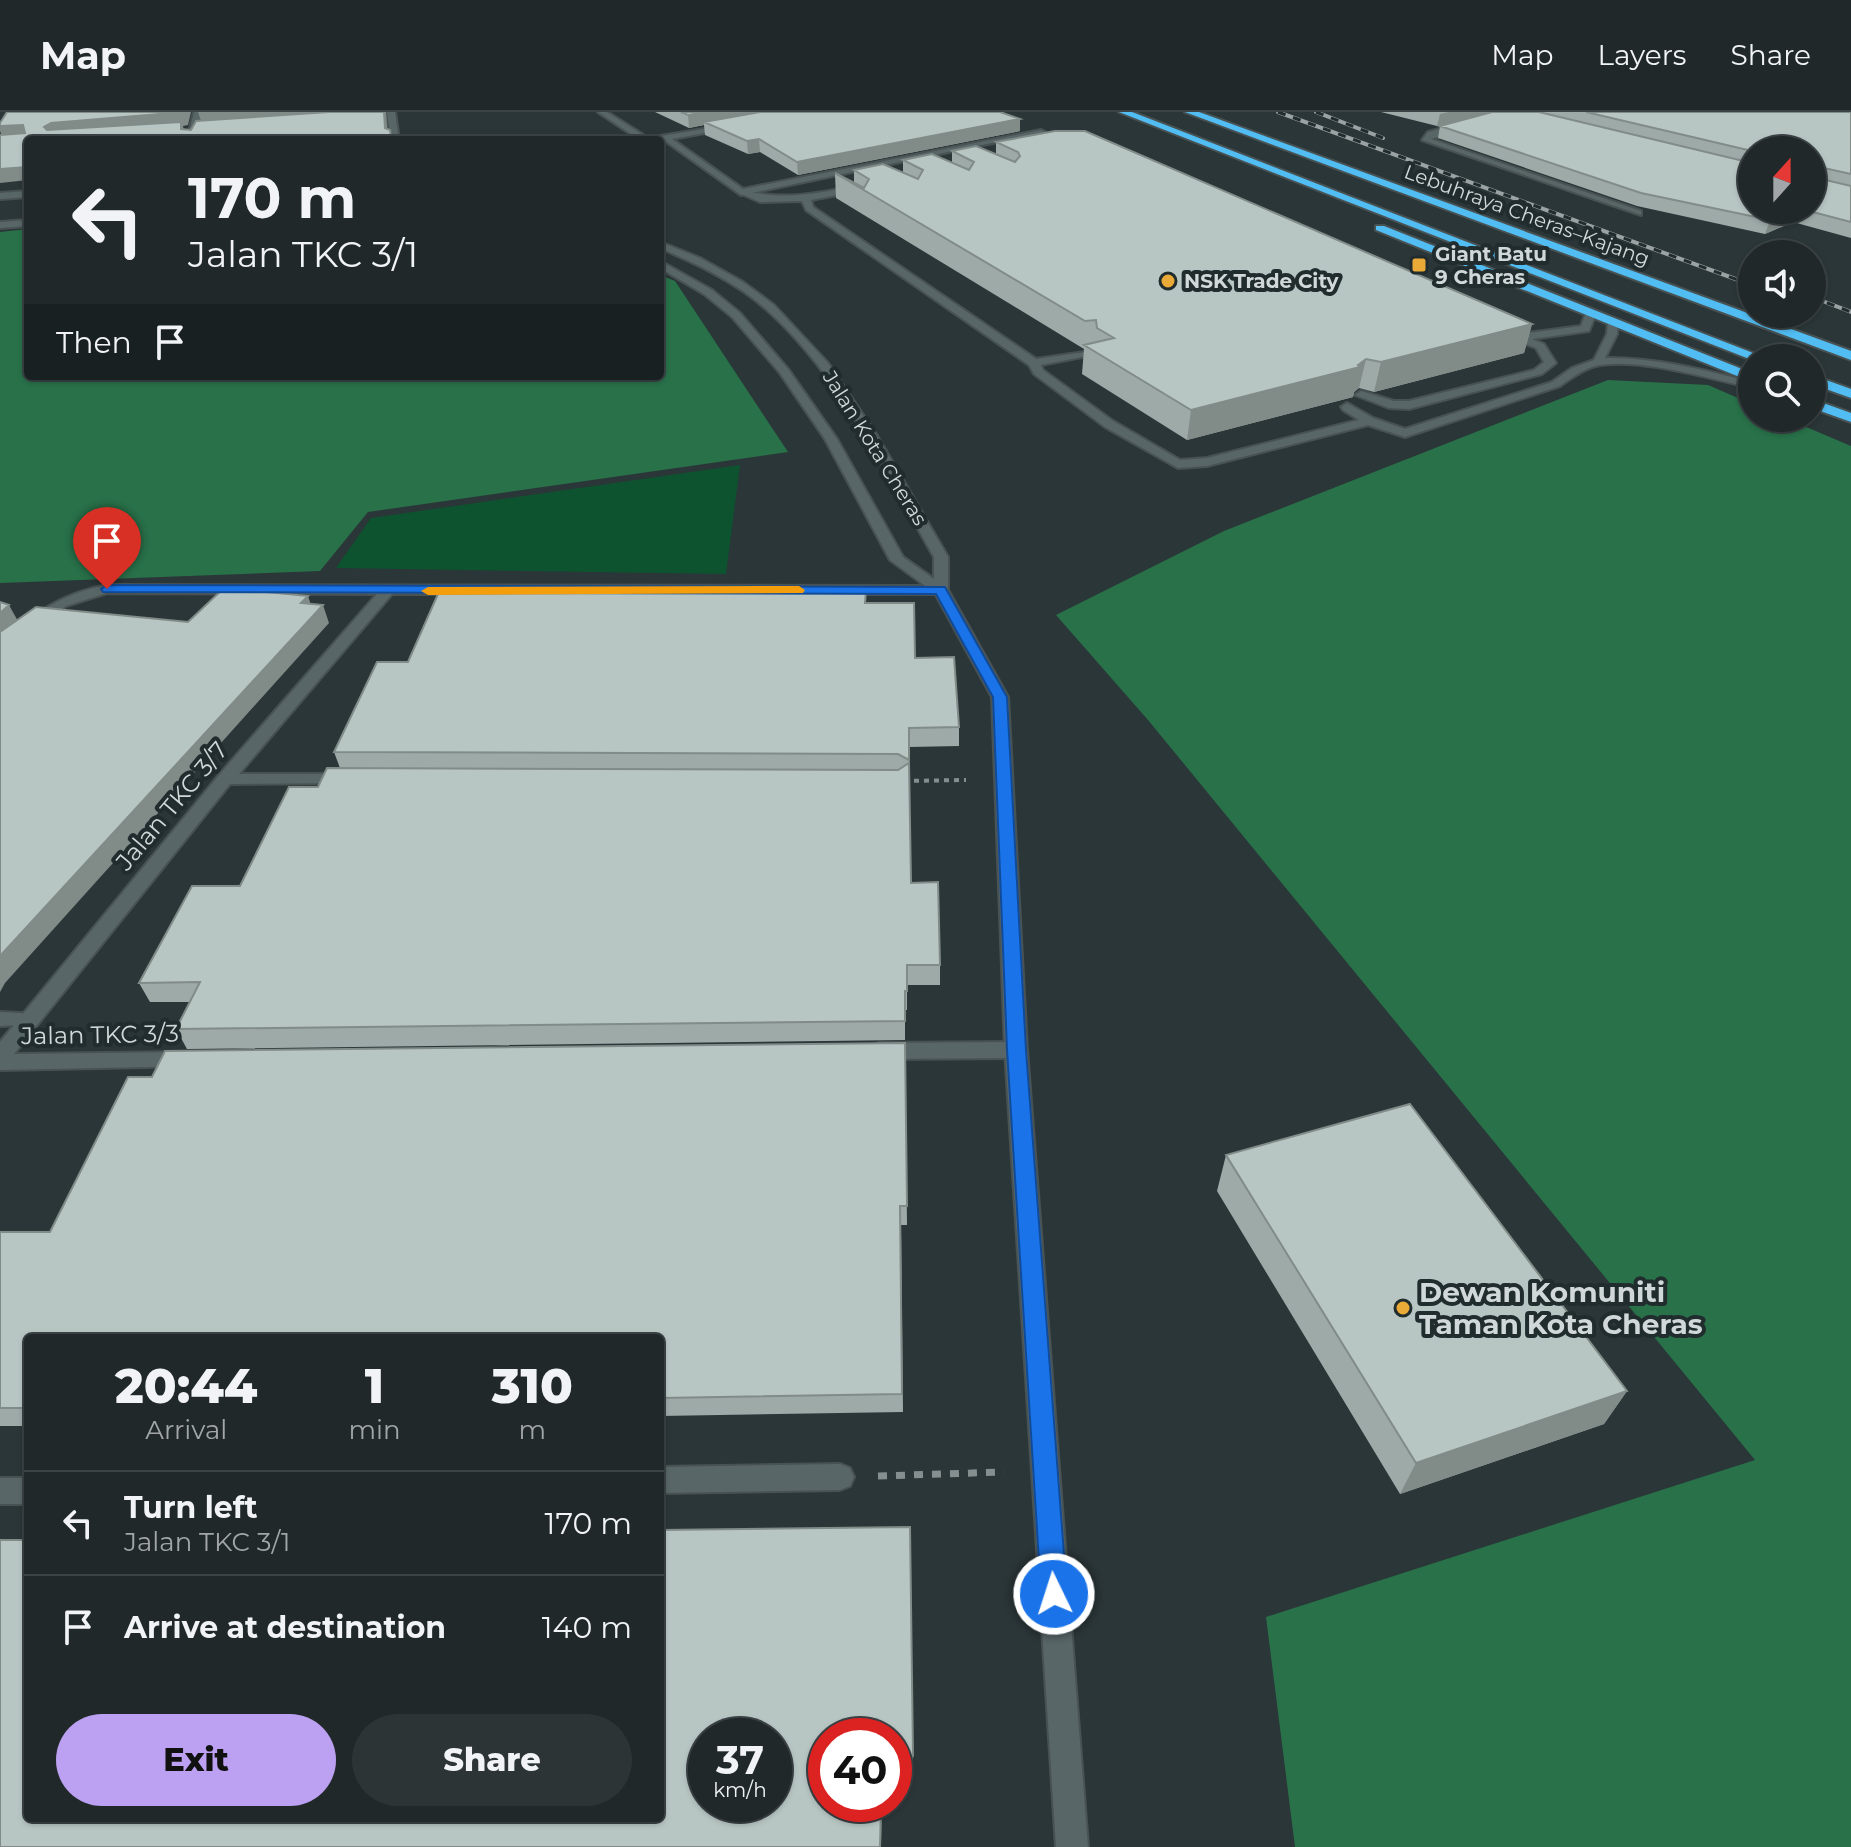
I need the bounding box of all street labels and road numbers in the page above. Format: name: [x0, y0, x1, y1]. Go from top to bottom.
street label: Lebuhraya Cheras–Kajang: [1401, 159, 1653, 271]
street label: Jalan Kota Cheras: [817, 366, 932, 530]
street label: Jalan TKC 3/7: [109, 736, 234, 877]
street label: Jalan TKC 3/3: [20, 1019, 179, 1050]

